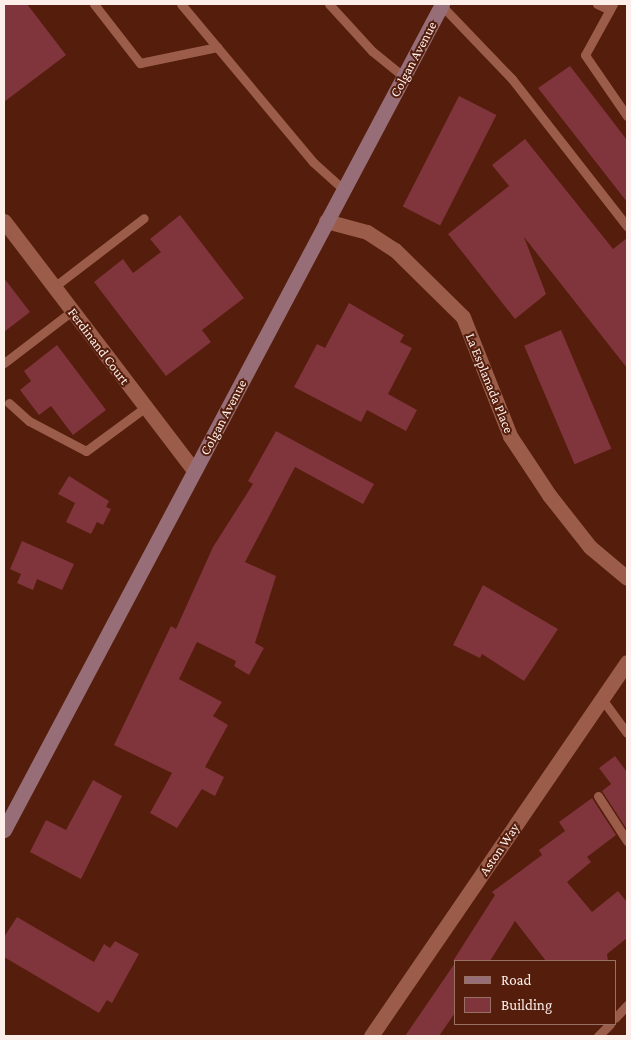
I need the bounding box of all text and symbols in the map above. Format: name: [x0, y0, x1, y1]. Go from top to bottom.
street label: Colgan Avenue: [386, 18, 440, 100]
street label: Ferdinand Court: [65, 304, 133, 388]
street label: La Esplanada Place: [462, 331, 518, 435]
street label: Colgan Avenue: [196, 376, 250, 458]
street label: Aston Way: [475, 819, 523, 879]
legend: [454, 960, 616, 1025]
text: Road: [501, 972, 531, 988]
text: Building: [501, 997, 552, 1013]

